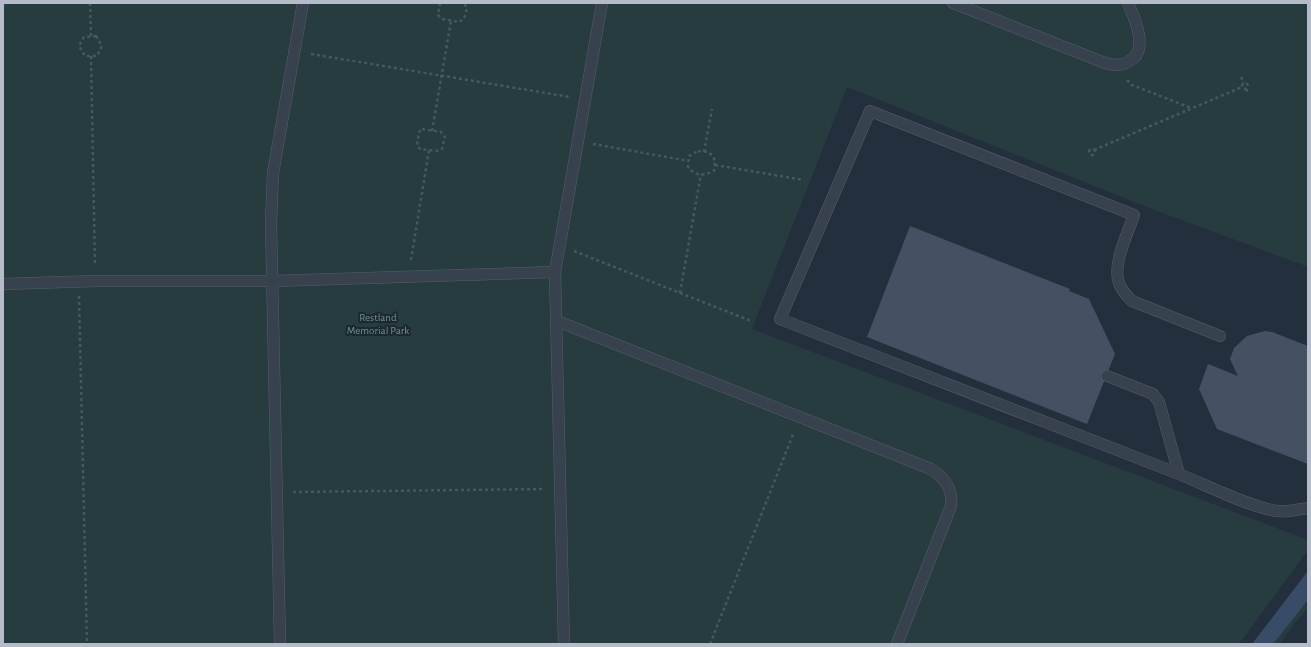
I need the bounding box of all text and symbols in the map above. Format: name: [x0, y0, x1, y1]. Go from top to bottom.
park label: Restland Memorial Park: [347, 312, 409, 336]

